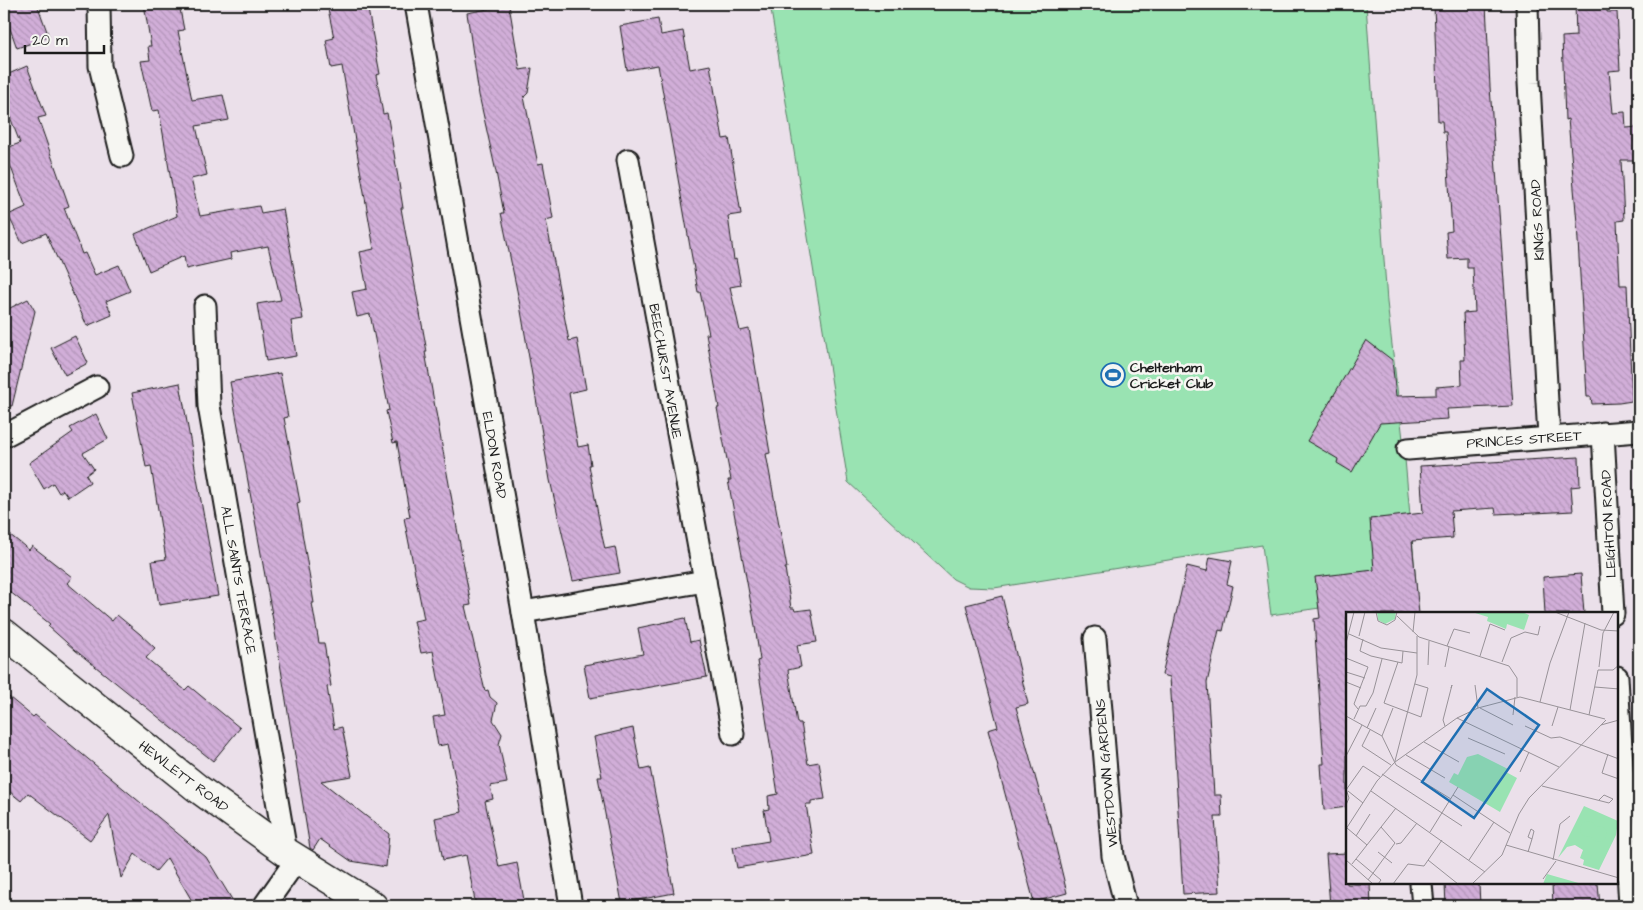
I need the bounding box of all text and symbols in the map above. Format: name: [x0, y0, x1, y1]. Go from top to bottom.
scale bar: [25, 22, 104, 54]
text: 20 m: [32, 30, 68, 51]
street label: KINGS ROAD: [1526, 179, 1550, 261]
street label: BEECHURST AVENUE: [643, 302, 687, 441]
place label: Cheltenham Cricket Club: [1130, 358, 1213, 394]
sports icon: Cheltenham Cricket Club: [1100, 362, 1126, 388]
street label: ELDON ROAD: [477, 410, 512, 500]
street label: PRINCES STREET: [1466, 426, 1583, 454]
street label: LEIGHTON ROAD: [1596, 469, 1622, 578]
street label: ALL SAINTS TERRACE: [215, 504, 261, 657]
inset map: [1346, 612, 1618, 885]
street label: WESTDOWN GARDENS: [1091, 698, 1123, 848]
street label: HEWLETT ROAD: [134, 736, 233, 817]

